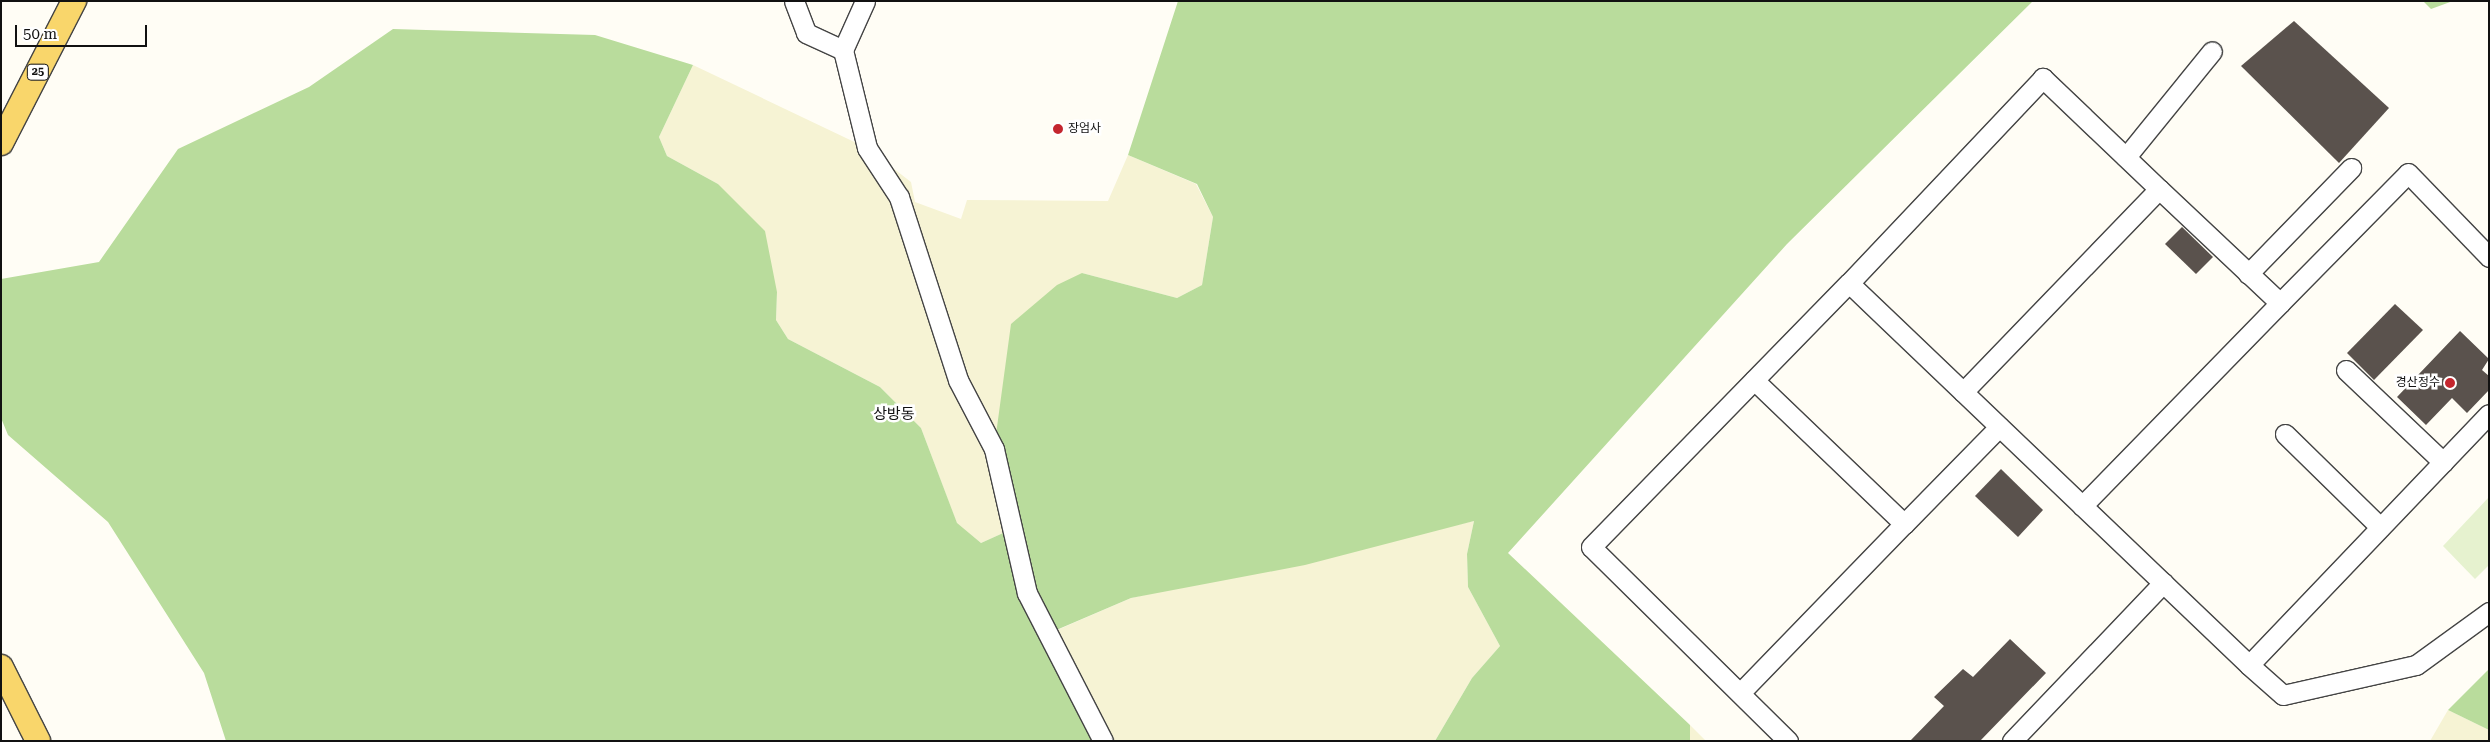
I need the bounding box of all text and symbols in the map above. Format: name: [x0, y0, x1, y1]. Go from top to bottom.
scale bar: [18, 15, 150, 47]
text: 50 m: [23, 25, 57, 43]
road number: 25: [27, 64, 49, 80]
place label: 장엄사: [1068, 122, 1101, 136]
marker: 장엄사: [1052, 123, 1064, 135]
place label: 경산정수: [2396, 376, 2440, 390]
marker: 경산정수: [2444, 377, 2456, 389]
district label: 상방동: [873, 406, 915, 424]

